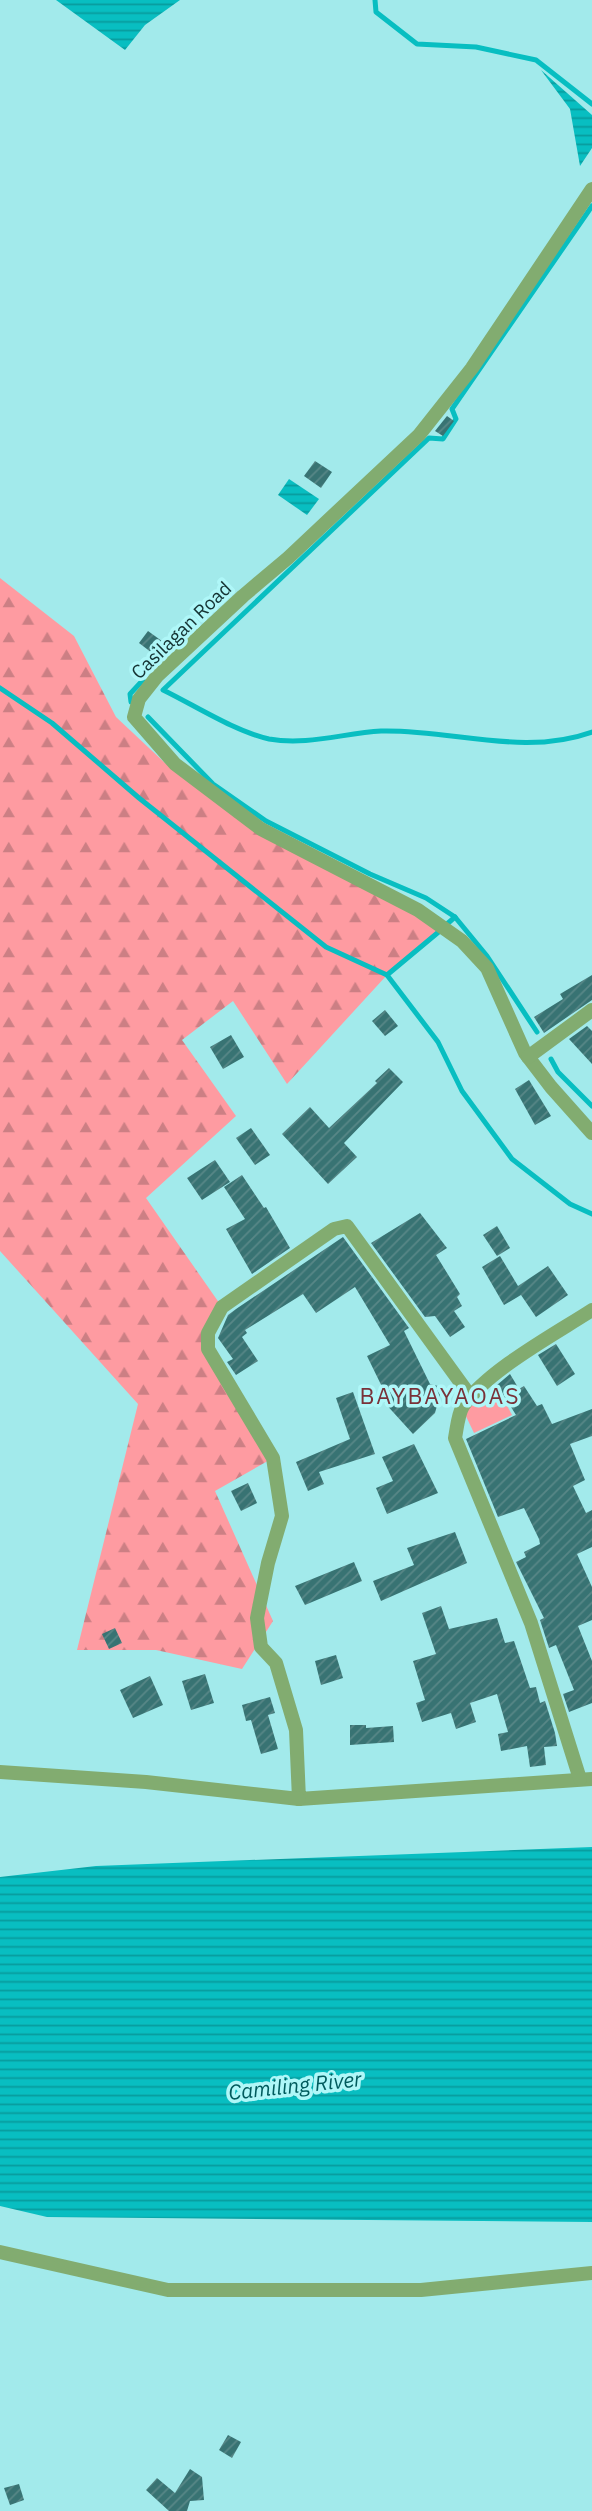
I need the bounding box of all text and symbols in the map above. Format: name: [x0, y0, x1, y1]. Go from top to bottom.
street label: Casilagan Road: [126, 576, 236, 684]
district label: BAYBAYAOAS: [360, 1380, 521, 1410]
water label: Camiling River: [227, 2064, 364, 2106]

